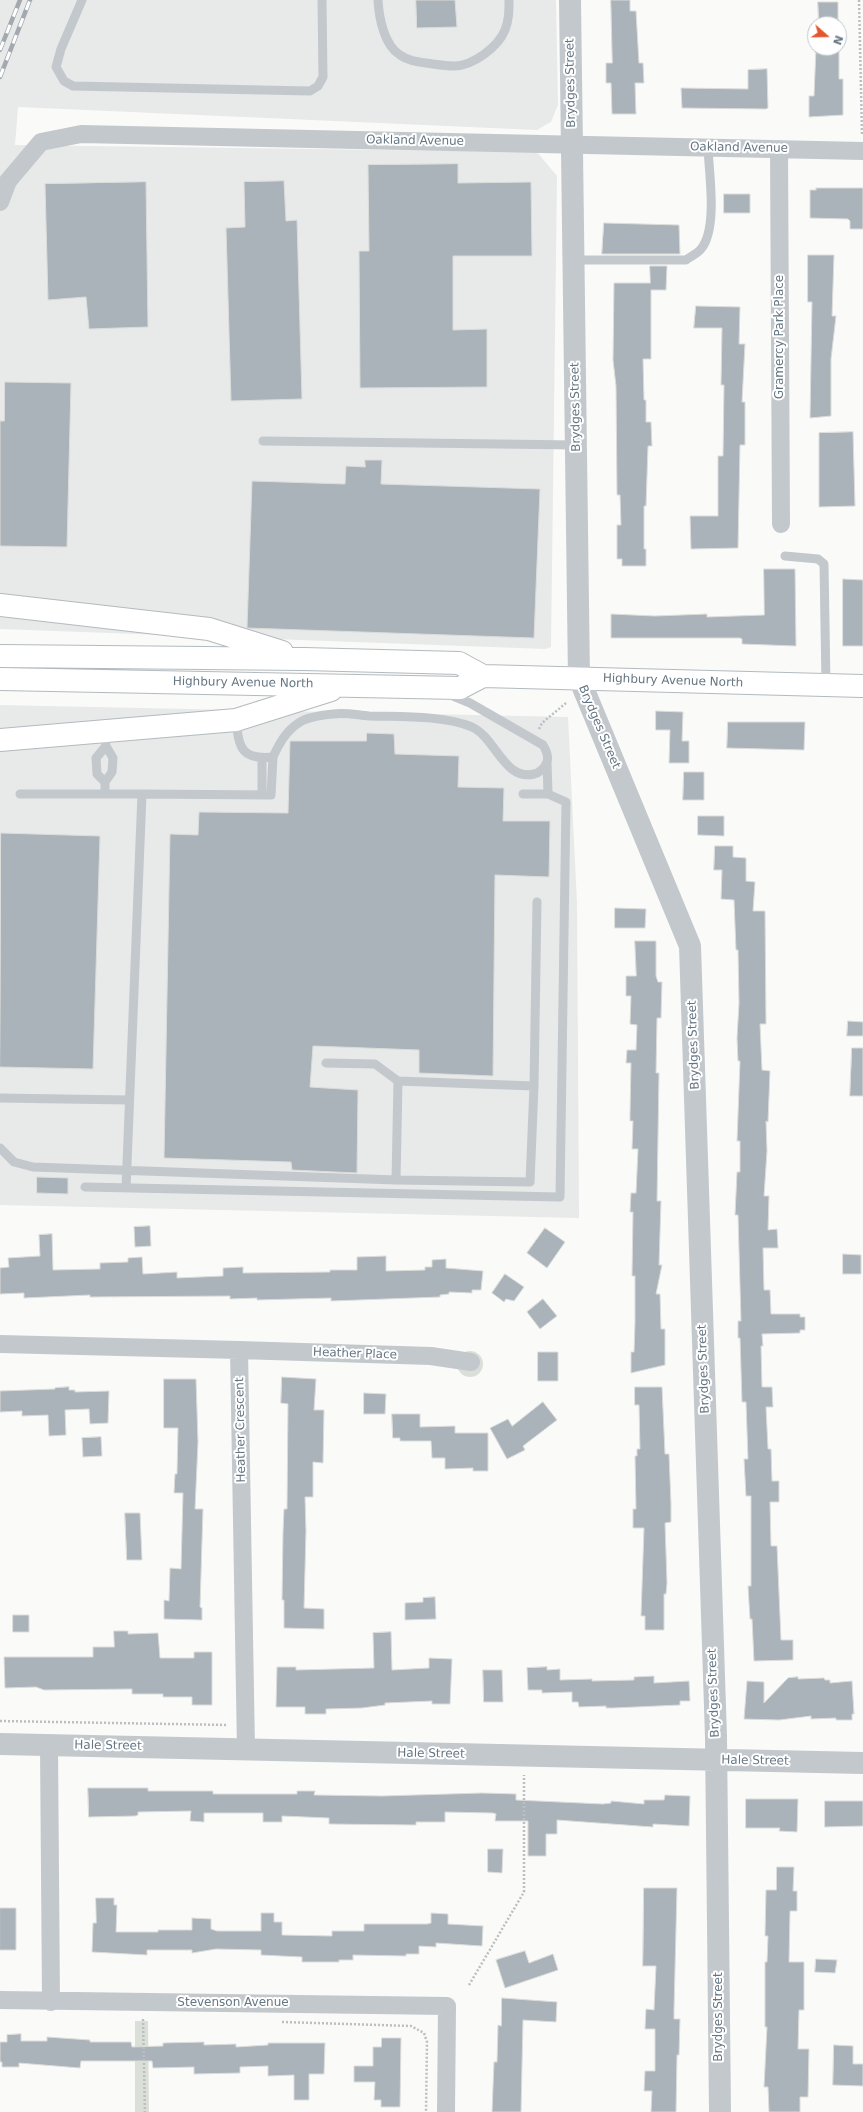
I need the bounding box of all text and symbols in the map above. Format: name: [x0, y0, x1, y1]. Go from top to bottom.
north arrow: [807, 16, 847, 56]
text: N: [830, 33, 845, 46]
street label: Brydges Street: [563, 38, 579, 128]
street label: Oakland Avenue: [366, 133, 464, 149]
street label: Oakland Avenue: [690, 140, 788, 156]
street label: Gramercy Park Place: [773, 275, 787, 399]
street label: Brydges Street: [568, 362, 584, 452]
street label: Highbury Avenue North: [602, 671, 744, 691]
street label: Highbury Avenue North: [173, 675, 313, 691]
street label: Brydges Street: [575, 683, 623, 771]
street label: Brydges Street: [685, 1000, 703, 1090]
street label: Brydges Street: [695, 1324, 713, 1414]
street label: Heather Place: [313, 1345, 397, 1363]
street label: Heather Crescent: [233, 1377, 249, 1483]
street label: Brydges Street: [705, 1648, 723, 1738]
street label: Hale Street: [74, 1738, 142, 1754]
street label: Hale Street: [397, 1746, 465, 1762]
street label: Hale Street: [721, 1753, 789, 1769]
street label: Brydges Street: [712, 1972, 726, 2062]
street label: Stevenson Avenue: [177, 1996, 289, 2010]

